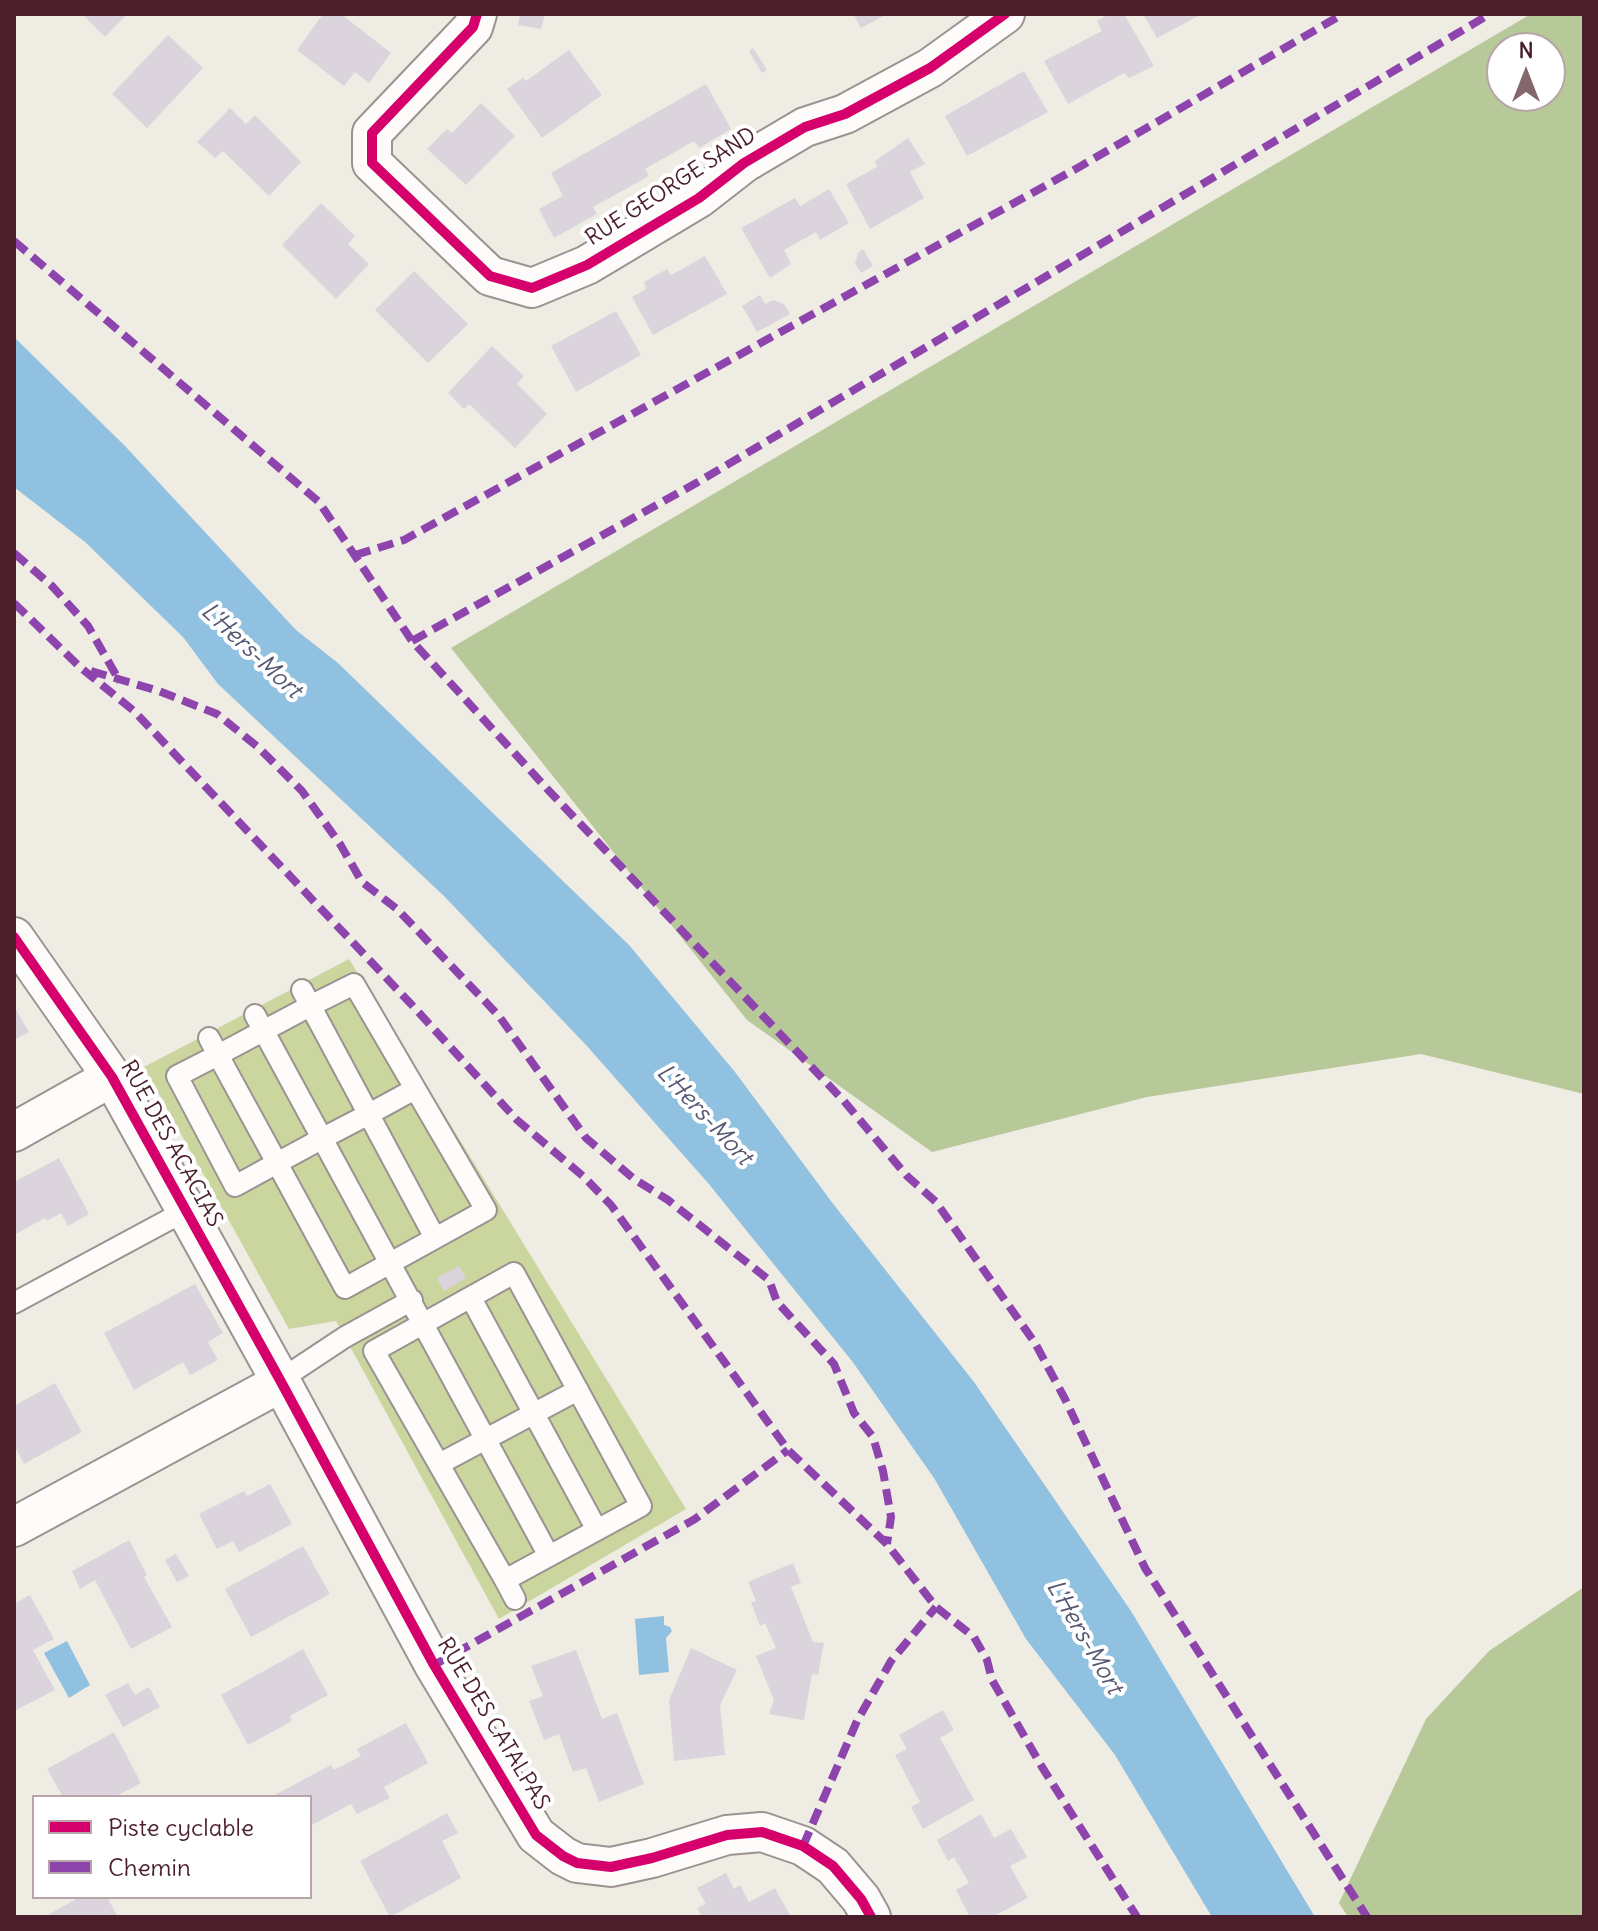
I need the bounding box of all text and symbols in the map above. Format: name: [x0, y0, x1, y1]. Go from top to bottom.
north arrow: [1486, 32, 1566, 112]
text: N: [1518, 36, 1534, 64]
street label: RUE GEORGE SAND: [581, 122, 761, 252]
water label: L'Hers-Mort: [195, 597, 307, 705]
street label: RUE DES ACACIAS: [114, 1056, 228, 1232]
water label: L'Hers-Mort: [650, 1059, 758, 1171]
water label: L'Hers-Mort: [1040, 1575, 1128, 1699]
street label: RUE DES CATALPAS: [431, 1633, 555, 1815]
legend: [32, 1795, 312, 1899]
text: Piste cyclable: [108, 1812, 254, 1842]
text: Chemin: [108, 1852, 191, 1882]

